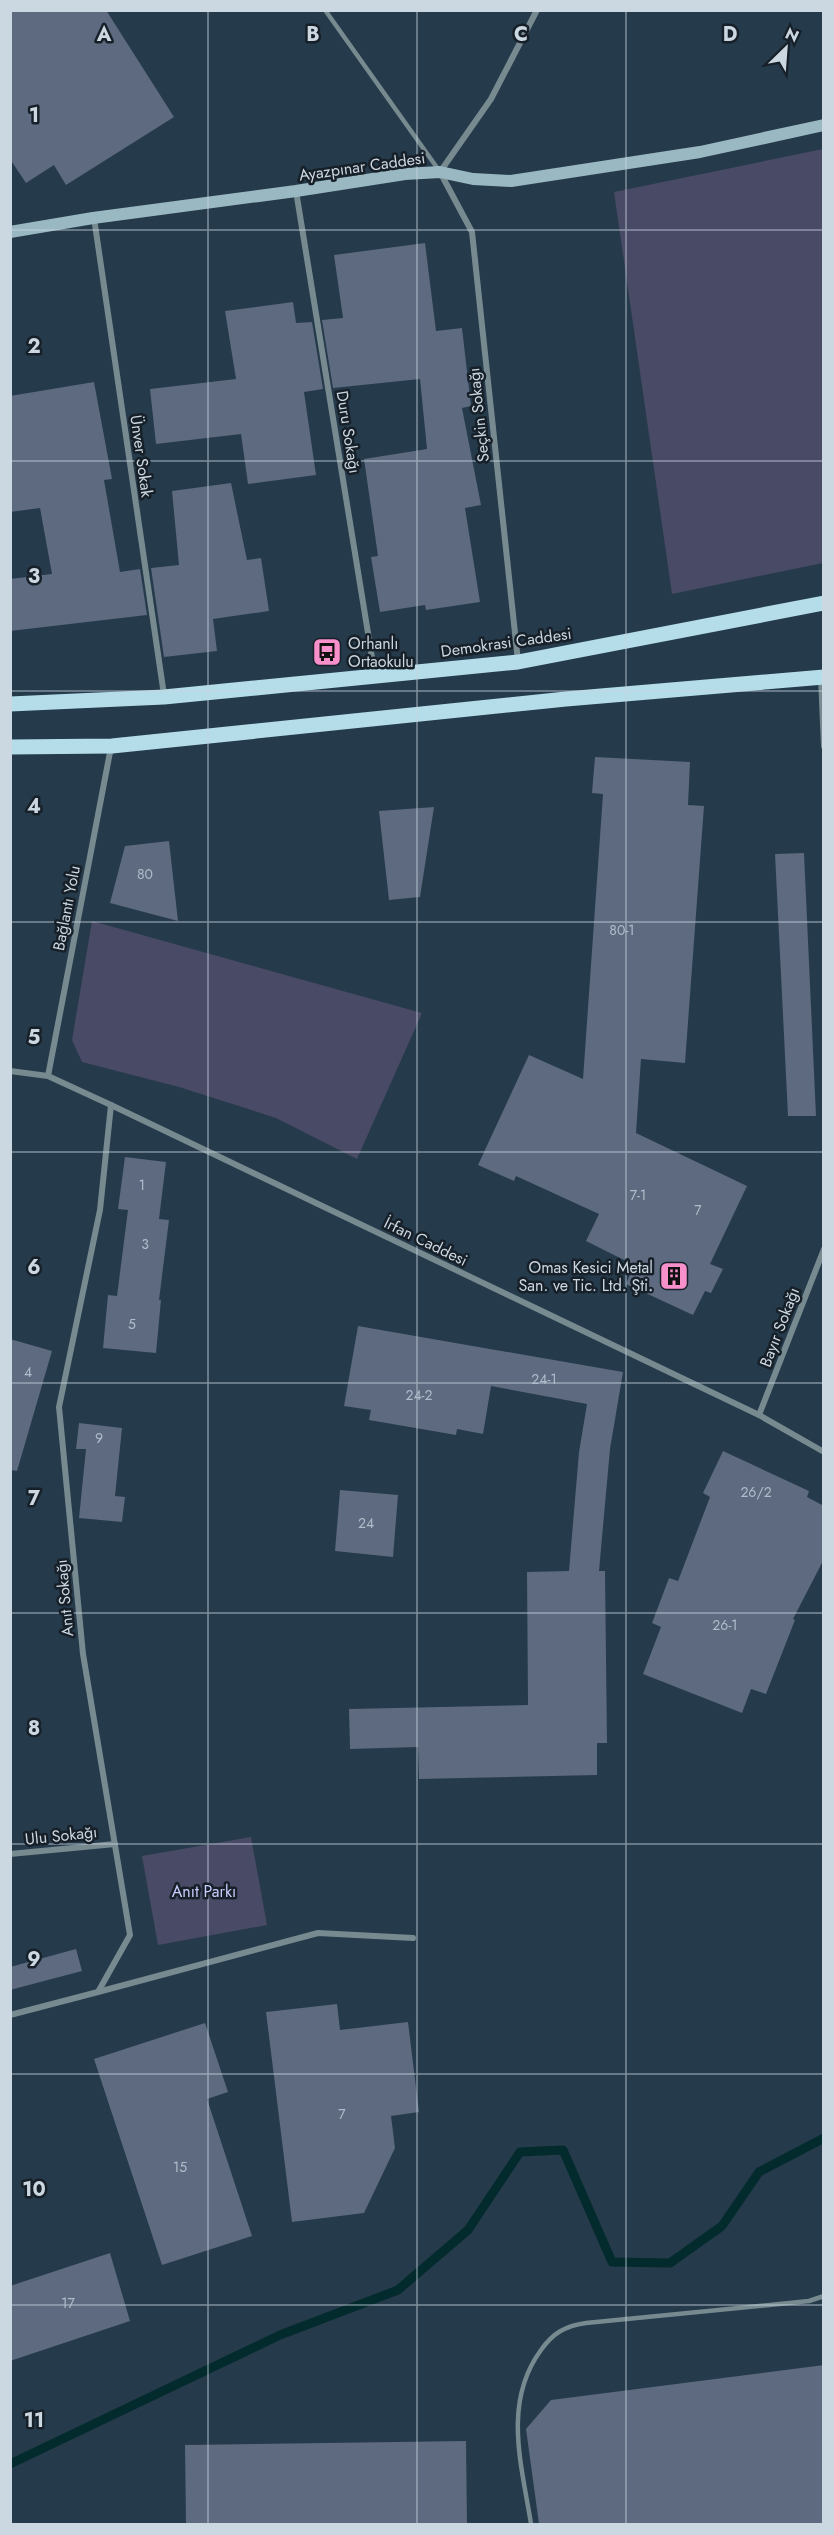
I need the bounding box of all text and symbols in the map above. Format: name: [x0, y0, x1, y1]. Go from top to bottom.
north arrow: [756, 18, 816, 78]
text: A: [96, 20, 112, 49]
text: B: [306, 20, 320, 49]
text: C: [514, 20, 528, 49]
text: D: [723, 20, 737, 49]
text: N: [782, 22, 803, 48]
text: 1: [29, 101, 39, 130]
street label: Ayazpınar Caddesi: [297, 146, 427, 187]
text: 2: [27, 332, 41, 361]
street label: Seçkin Sokağı: [462, 367, 495, 463]
street label: Duru Sokağı: [331, 389, 366, 475]
street label: Ünver Sokak: [124, 413, 159, 500]
text: 3: [28, 562, 40, 591]
street label: Demokrasi Caddesi: [439, 622, 573, 663]
place label: Orhanlı Ortaokulu: [348, 632, 414, 673]
bus stop icon: Orhanlı Ortaokulu: [311, 636, 343, 668]
text: 4: [27, 792, 41, 821]
street label: Bağlantı Yolu: [47, 863, 86, 953]
house number: 80: [137, 864, 153, 884]
house number: 80-1: [609, 920, 635, 940]
text: 5: [28, 1023, 41, 1052]
house number: 1: [139, 1175, 145, 1195]
house number: 7-1: [630, 1185, 646, 1205]
house number: 7: [694, 1200, 702, 1220]
street label: İrfan Caddesi: [380, 1211, 472, 1272]
house number: 3: [141, 1234, 149, 1254]
text: 6: [27, 1253, 41, 1282]
place label: Omas Kesici Metal San. ve Tic. Ltd. Şti.: [519, 1256, 653, 1297]
building icon: Omas Kesici Metal San. ve Tic. Ltd. Şti.: [658, 1260, 690, 1292]
street label: Bayır Sokağı: [754, 1284, 805, 1370]
house number: 5: [128, 1314, 136, 1334]
house number: 4: [24, 1362, 32, 1382]
house number: 24-1: [531, 1369, 557, 1389]
house number: 24-2: [405, 1385, 433, 1405]
house number: 9: [95, 1428, 103, 1448]
house number: 26/2: [740, 1482, 772, 1502]
text: 7: [28, 1484, 41, 1513]
house number: 24: [358, 1513, 374, 1533]
street label: Anıt Sokağı: [50, 1558, 79, 1637]
house number: 26-1: [712, 1615, 738, 1635]
text: 8: [28, 1714, 40, 1743]
street label: Ulu Sokağı: [24, 1820, 98, 1851]
park label: Anıt Parkı: [172, 1880, 236, 1903]
text: 9: [27, 1945, 41, 1974]
house number: 7: [338, 2104, 346, 2124]
house number: 15: [173, 2157, 187, 2177]
text: 10: [22, 2175, 46, 2204]
house number: 17: [61, 2293, 75, 2313]
text: 11: [24, 2406, 44, 2435]

